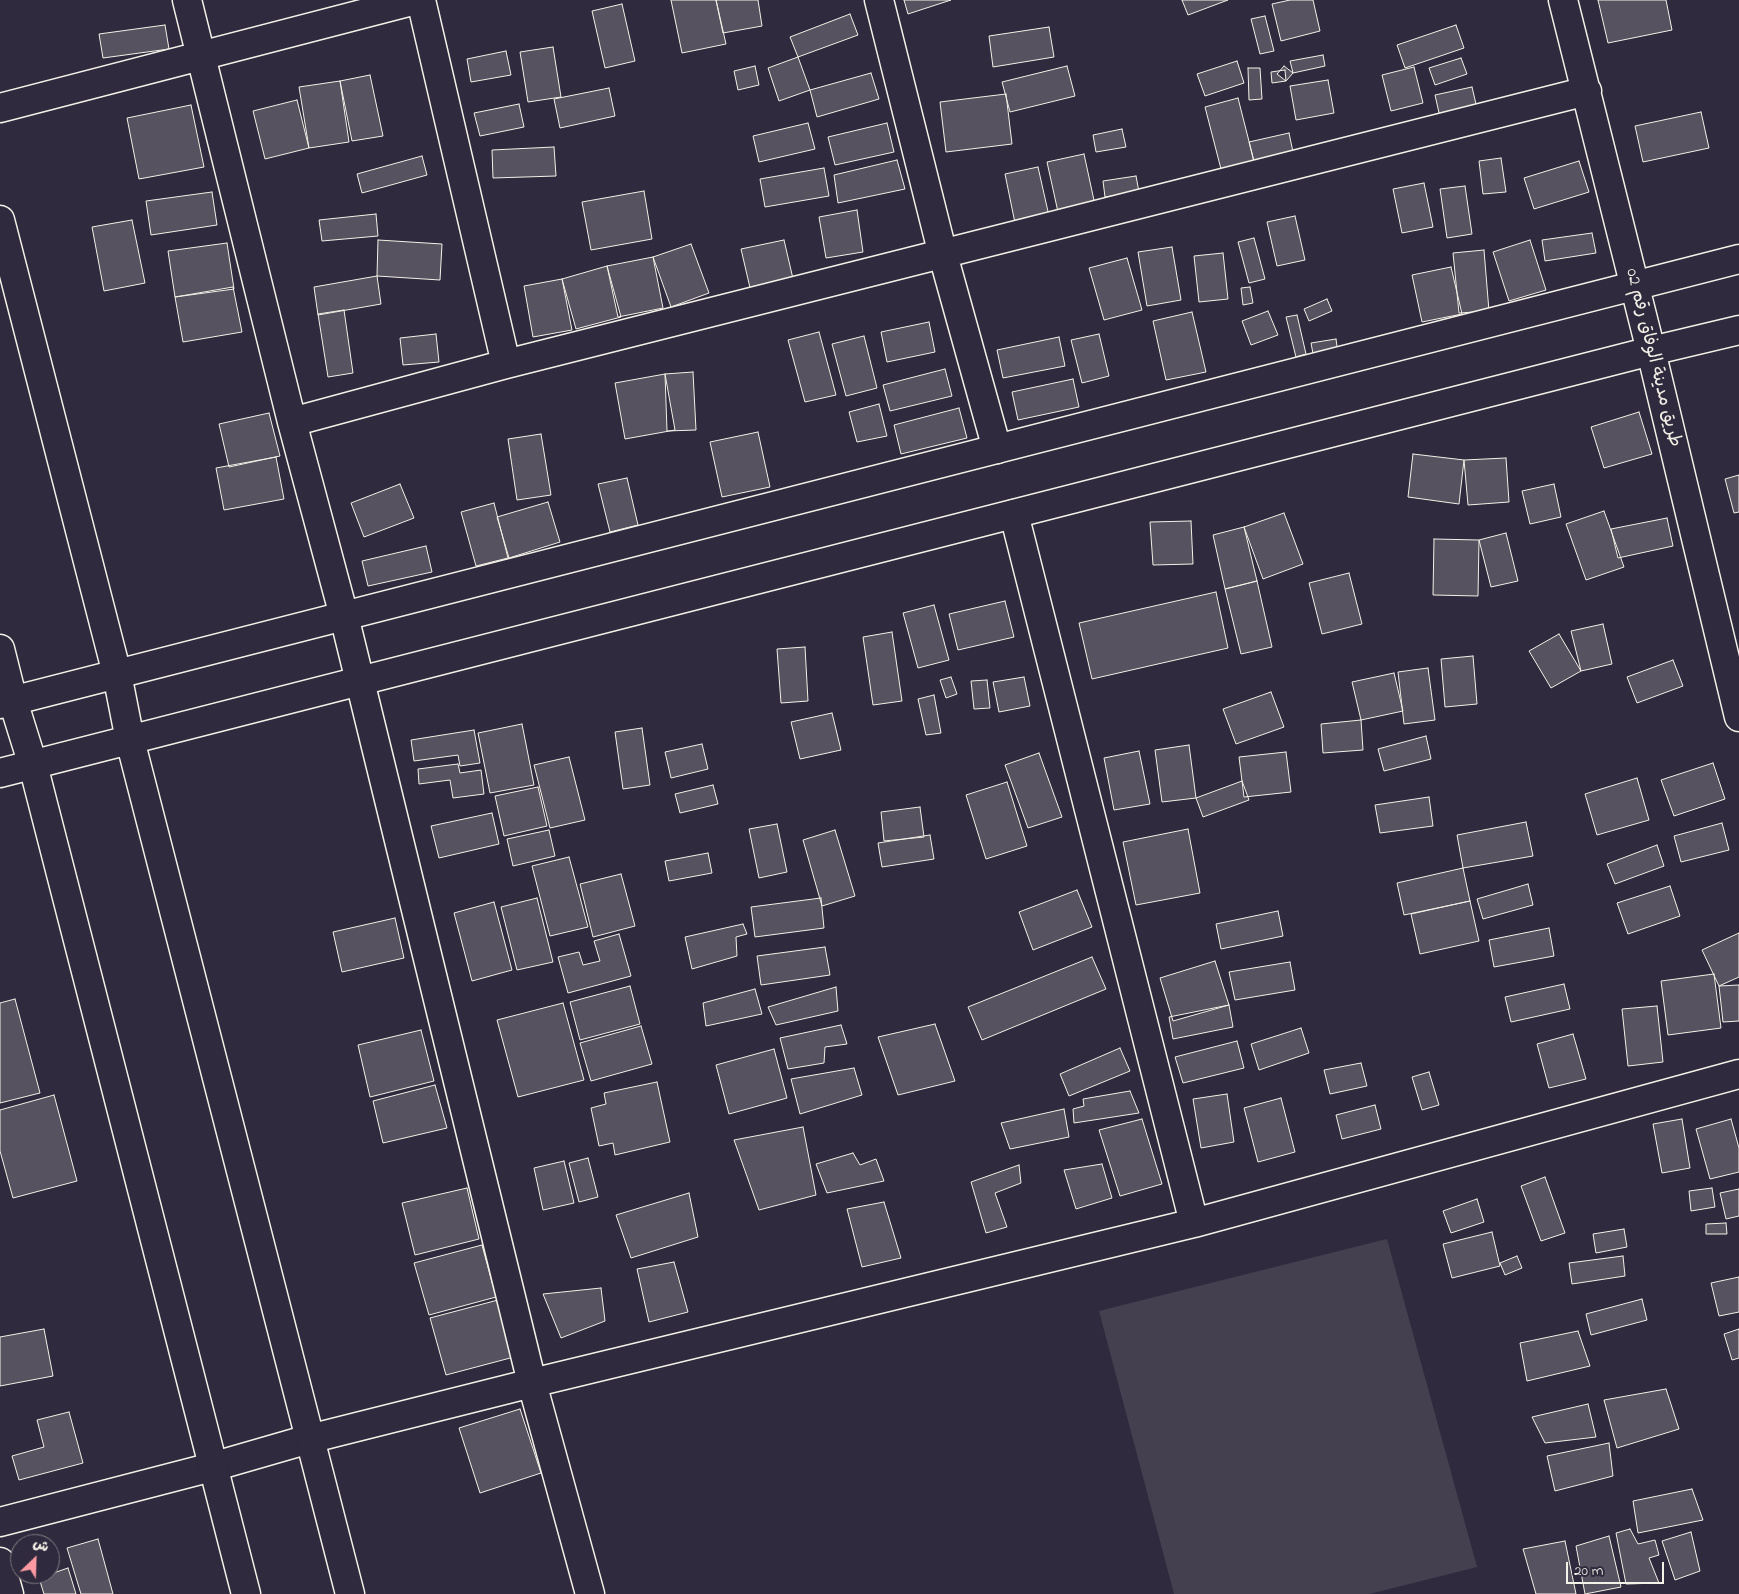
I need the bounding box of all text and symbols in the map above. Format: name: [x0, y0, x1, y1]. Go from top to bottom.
street label: طريق مدينة الوفاق رقم 02: [1619, 266, 1685, 450]
text: ش: [30, 1533, 52, 1558]
north arrow: [10, 1534, 60, 1584]
scale bar: [1569, 1552, 1666, 1584]
text: 20 m: [1574, 1560, 1603, 1582]

